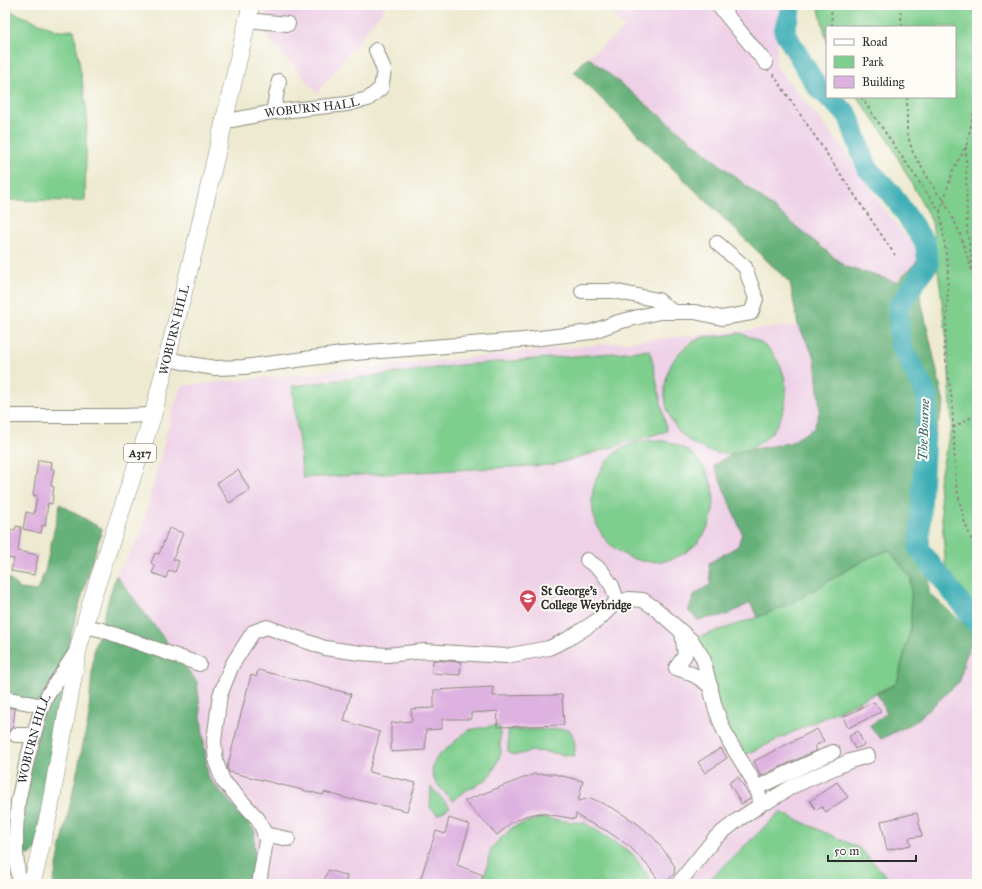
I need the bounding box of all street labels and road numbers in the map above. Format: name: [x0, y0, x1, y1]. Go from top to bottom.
street label: WOBURN HALL: [263, 94, 361, 121]
street label: WOBURN HILL: [156, 283, 192, 376]
road number: A317: [124, 444, 156, 462]
street label: WOBURN HILL: [15, 691, 54, 785]

